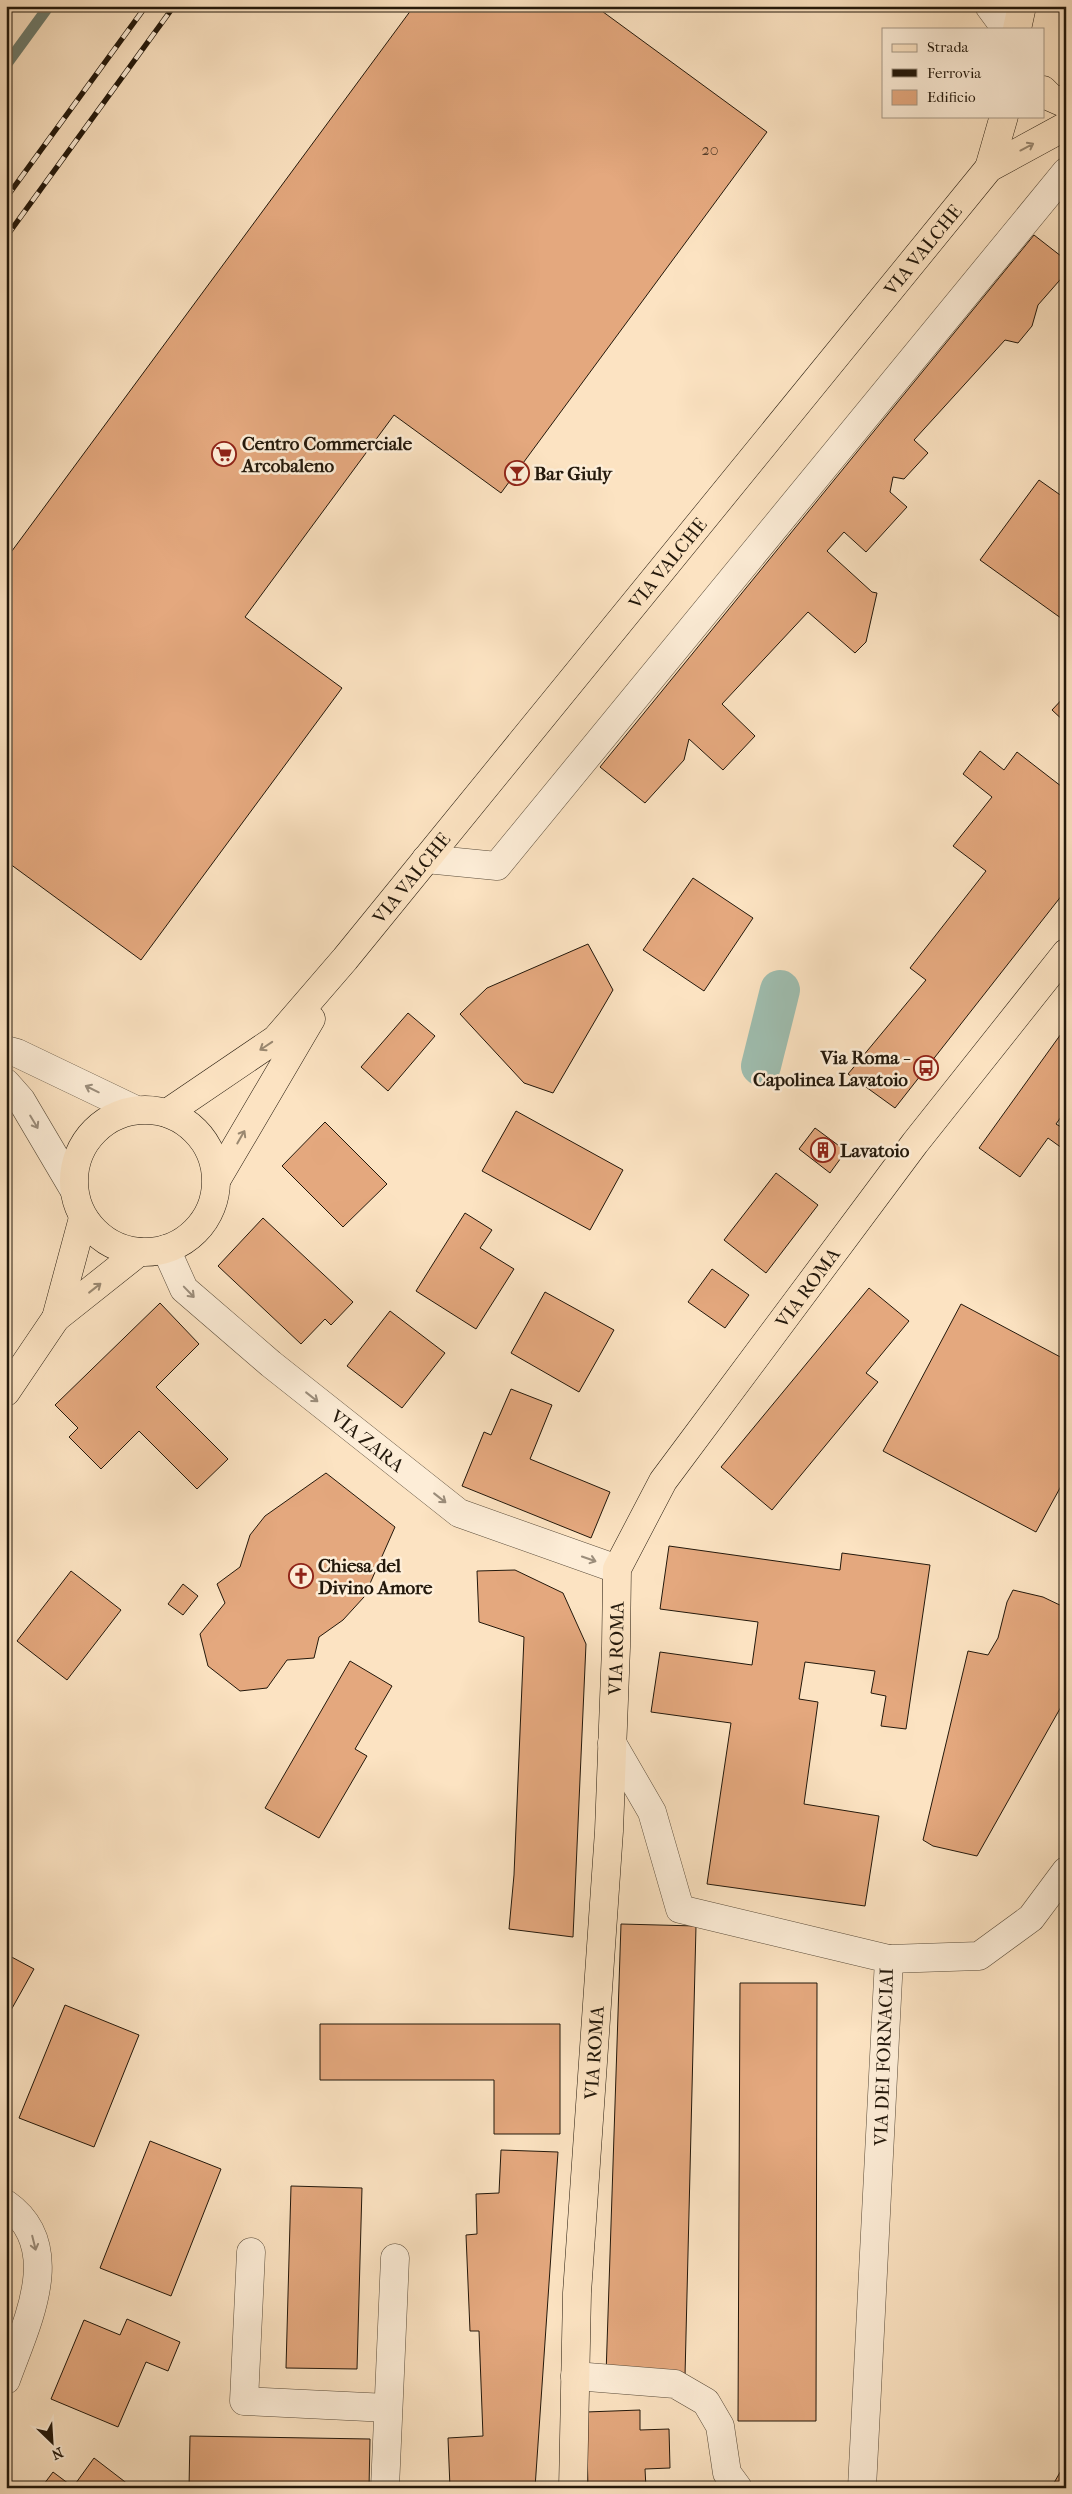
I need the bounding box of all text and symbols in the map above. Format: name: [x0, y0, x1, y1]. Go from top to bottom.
legend: [882, 28, 1044, 118]
text: Strada: [927, 38, 970, 56]
text: Ferrovia: [927, 64, 982, 82]
text: Edificio: [927, 88, 976, 106]
house number: 20: [701, 140, 719, 159]
one-way arrow: [1020, 142, 1035, 152]
street label: VIA VALCHE: [879, 200, 967, 301]
place label: Centro Commerciale Arcobaleno: [241, 433, 413, 477]
supermarket icon: Centro Commerciale Arcobaleno: [211, 441, 237, 467]
bar icon: Bar Giuly: [504, 460, 530, 486]
place label: Bar Giuly: [534, 463, 613, 485]
street label: VIA VALCHE: [624, 513, 712, 614]
street label: VIA VALCHE: [368, 828, 456, 929]
one-way arrow: [259, 1042, 273, 1052]
place label: Via Roma - Capolinea Lavatoio: [753, 1047, 911, 1091]
bus stop icon: Via Roma - Capolinea Lavatoio: [913, 1055, 939, 1081]
one-way arrow: [85, 1083, 100, 1093]
one-way arrow: [30, 1115, 40, 1129]
one-way arrow: [237, 1131, 247, 1145]
building icon: Lavatoio: [810, 1137, 836, 1163]
place label: Lavatoio: [840, 1140, 910, 1162]
street label: VIA ROMA: [771, 1243, 845, 1333]
one-way arrow: [88, 1282, 101, 1293]
one-way arrow: [183, 1285, 195, 1298]
one-way arrow: [305, 1391, 318, 1402]
street label: VIA ZARA: [325, 1405, 409, 1478]
one-way arrow: [433, 1492, 446, 1503]
place label: Chiesa del Divino Amore: [318, 1555, 433, 1599]
one-way arrow: [581, 1555, 596, 1564]
church icon: Chiesa del Divino Amore: [288, 1563, 314, 1589]
street label: VIA ROMA: [604, 1601, 629, 1697]
street label: VIA DEI FORNACIAI: [870, 1968, 898, 2148]
street label: VIA ROMA: [580, 2004, 609, 2101]
one-way arrow: [30, 2234, 39, 2250]
north arrow: [28, 2416, 78, 2466]
text: N: [49, 2443, 66, 2463]

